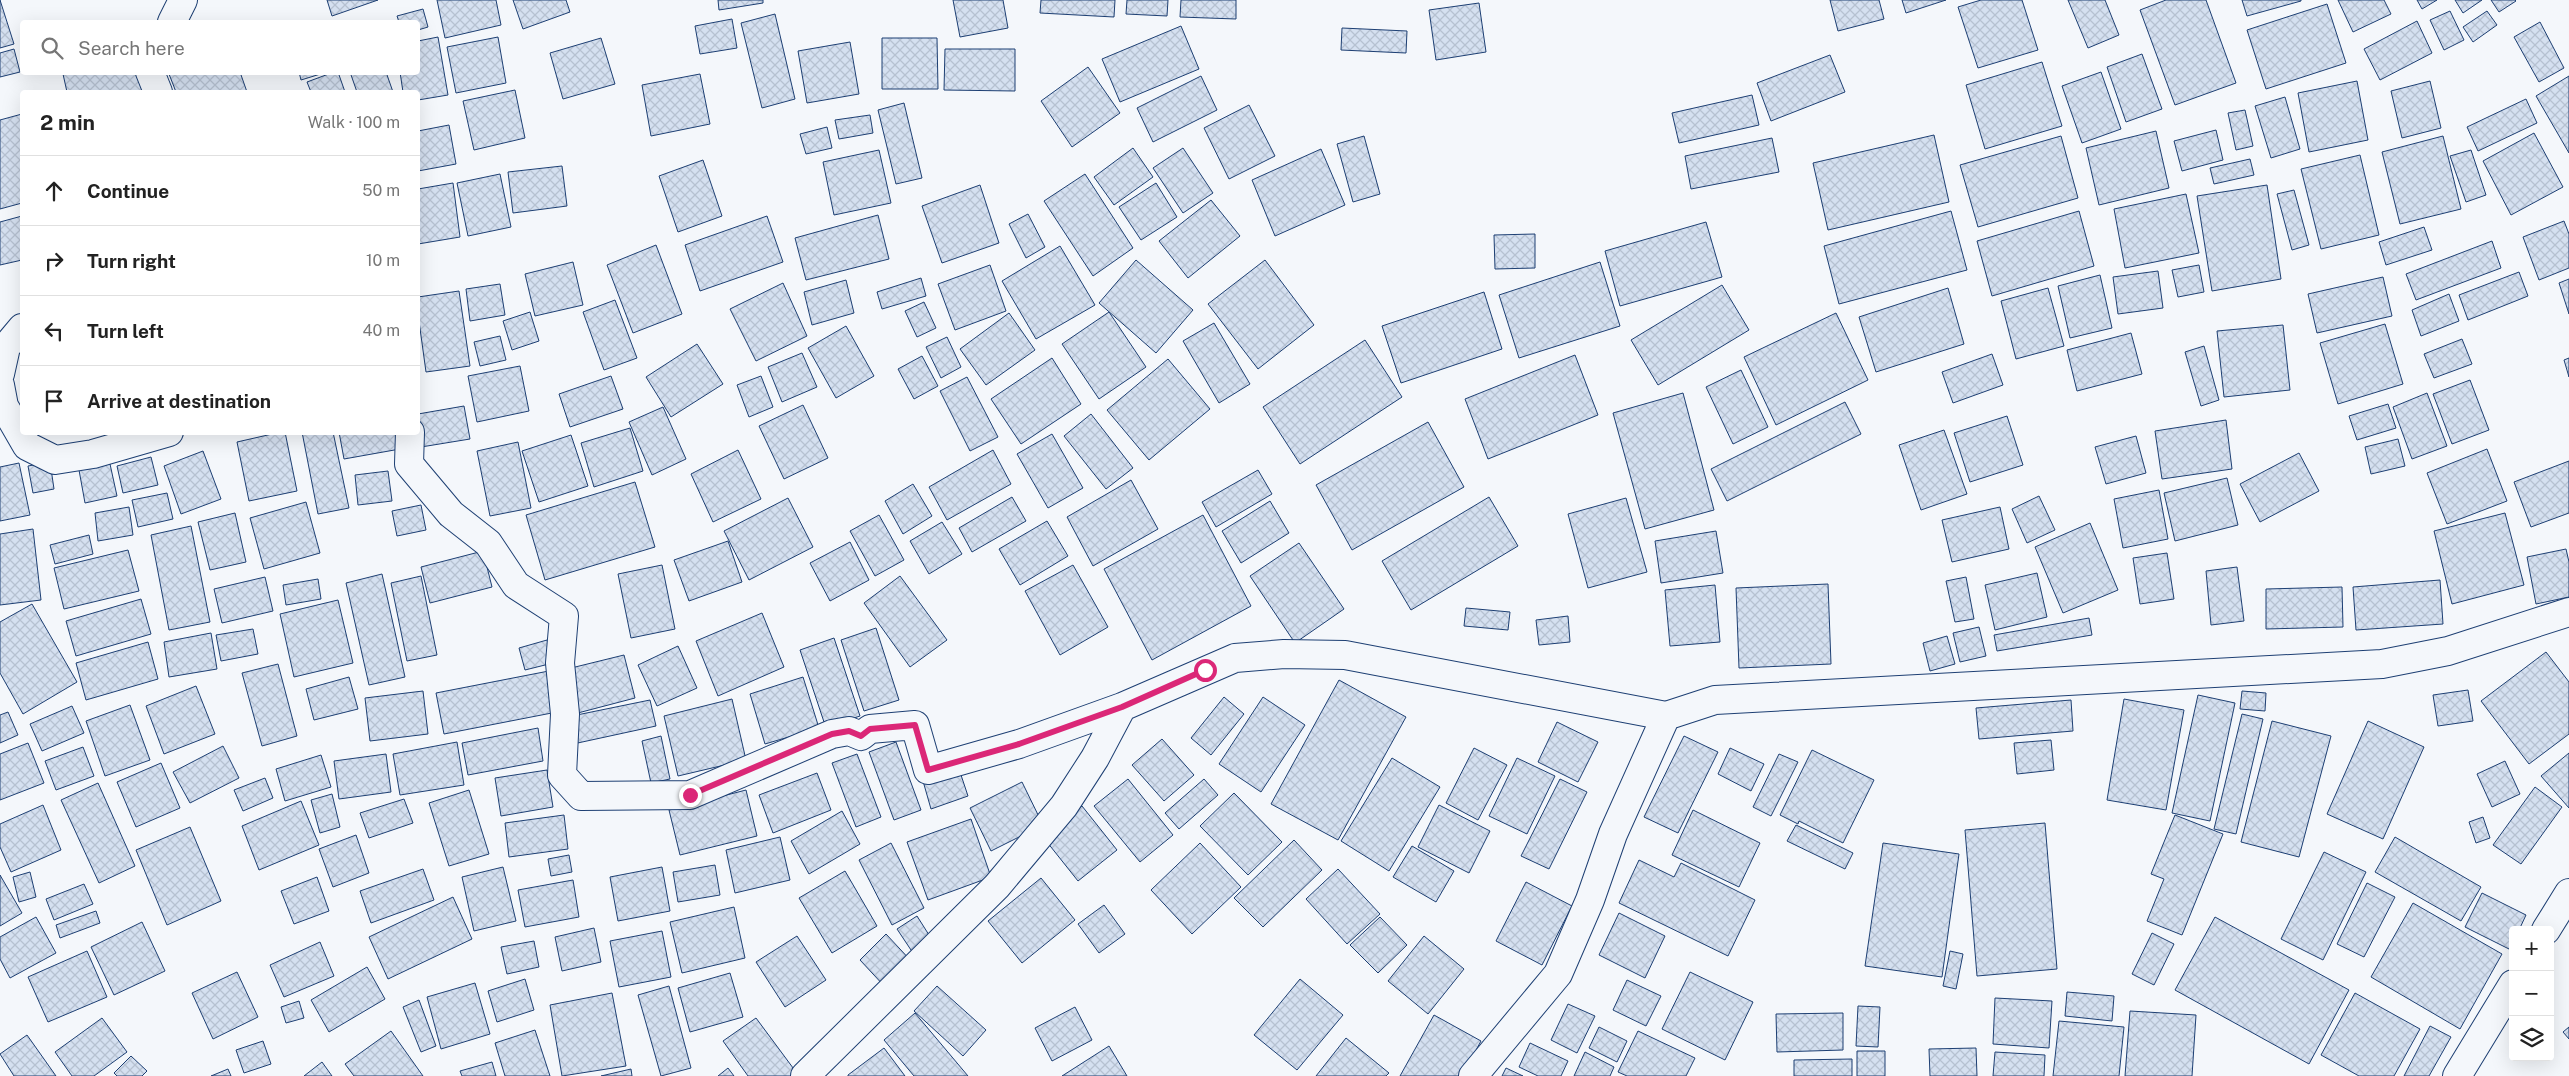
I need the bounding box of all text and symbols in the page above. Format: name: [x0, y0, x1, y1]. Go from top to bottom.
search box: [20, 20, 420, 75]
icon: search: [38, 34, 66, 62]
text: Search here: [78, 37, 185, 59]
text: 2 min: [40, 110, 95, 135]
text: Walk · 100 m: [308, 113, 400, 132]
icon: ahead: [40, 177, 68, 205]
text: Continue: [87, 180, 169, 202]
text: 50 m: [362, 181, 400, 200]
icon: right: [40, 247, 68, 275]
text: Turn right: [87, 250, 176, 272]
text: 10 m: [366, 251, 400, 270]
icon: left: [40, 317, 68, 345]
text: Turn left: [87, 320, 164, 342]
text: 40 m: [362, 321, 400, 340]
icon: arrive: [40, 387, 68, 415]
text: Arrive at destination: [87, 390, 271, 412]
route start: [1194, 659, 1217, 682]
route end: [679, 784, 702, 807]
map controls: [2509, 926, 2554, 1061]
button: +: [2509, 926, 2554, 971]
button: −: [2509, 971, 2554, 1016]
button: layers: [2509, 1016, 2554, 1061]

